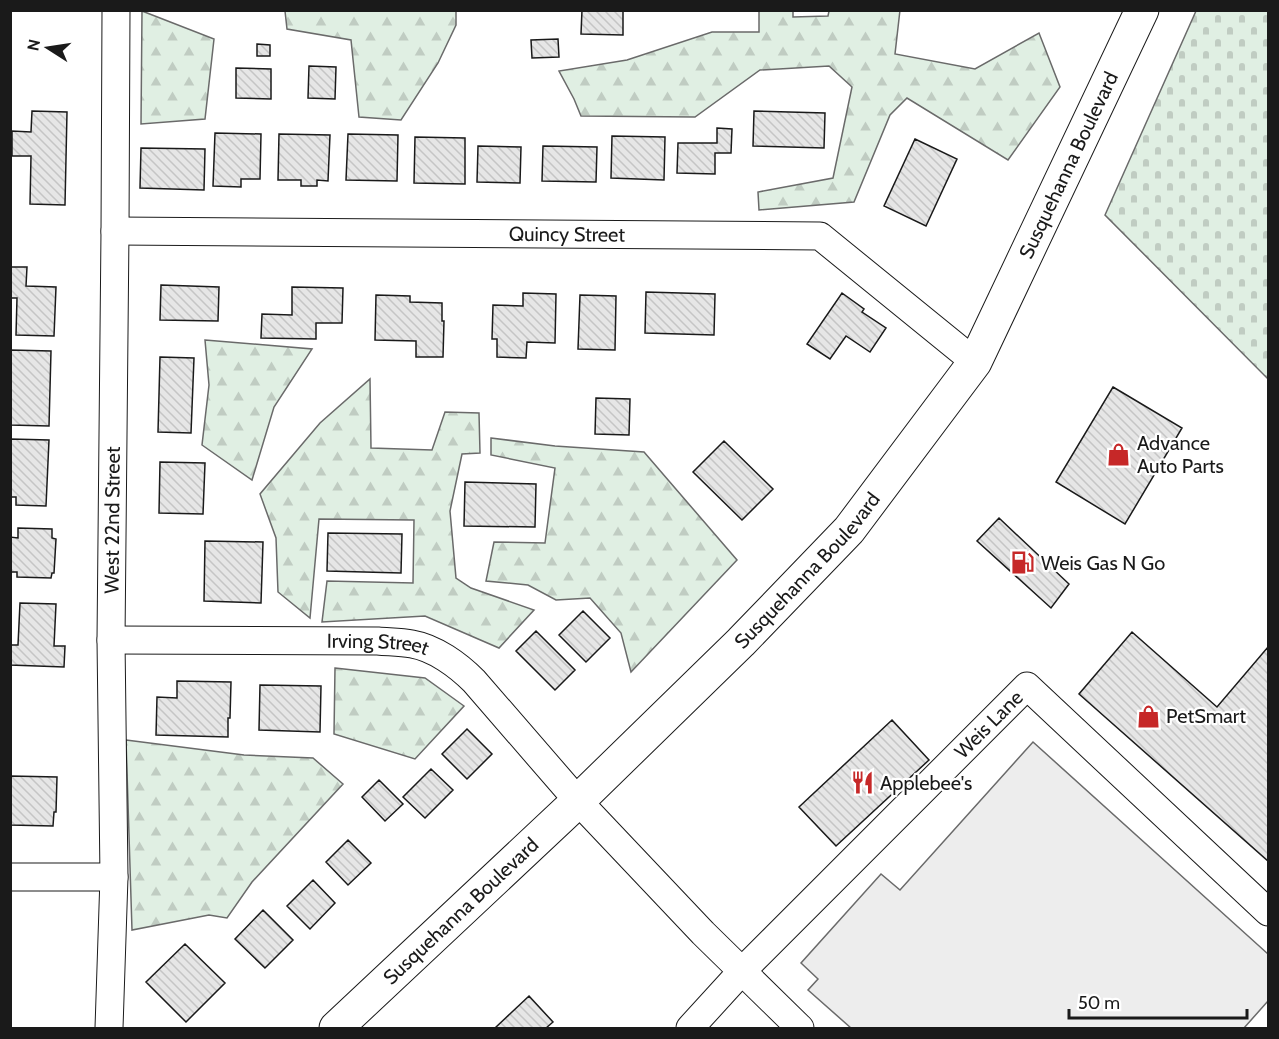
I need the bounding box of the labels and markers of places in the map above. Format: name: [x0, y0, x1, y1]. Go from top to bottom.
place label: Advance Auto Parts: [1137, 431, 1224, 478]
shop icon: Advance Auto Parts: [1106, 442, 1132, 468]
fuel station icon: Weis Gas N Go: [1010, 550, 1036, 576]
place label: Weis Gas N Go: [1041, 551, 1165, 575]
shop icon: PetSmart: [1135, 703, 1161, 729]
place label: PetSmart: [1166, 704, 1246, 728]
restaurant icon: Applebee's: [849, 770, 875, 796]
place label: Applebee's: [880, 771, 972, 795]

